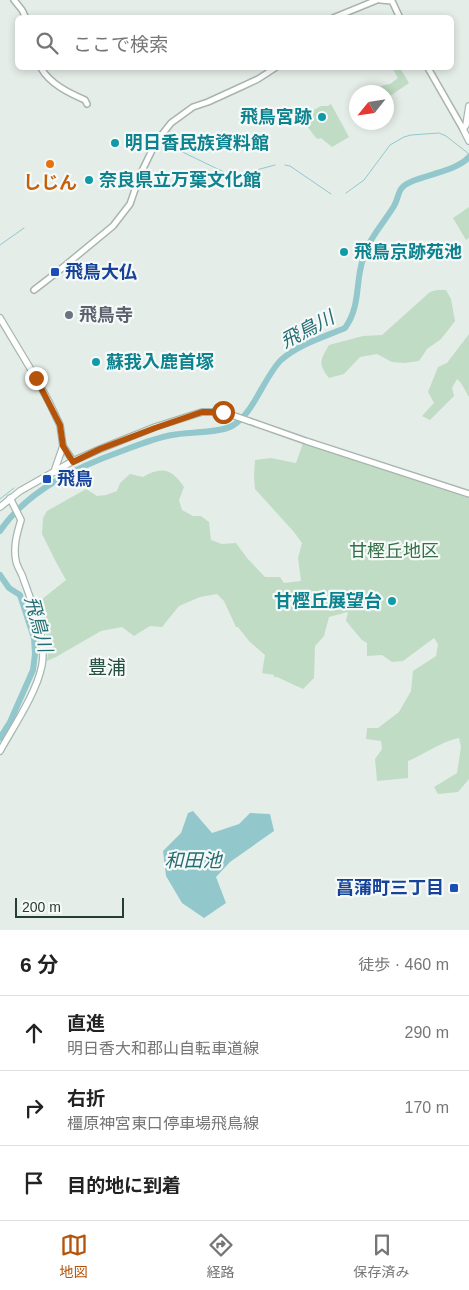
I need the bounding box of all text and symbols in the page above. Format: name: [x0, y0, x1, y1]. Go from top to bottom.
search box: [15, 15, 454, 70]
icon: search: [33, 29, 61, 57]
text: ここで検索: [73, 34, 168, 55]
north arrow: [349, 85, 394, 130]
place label: 飛鳥宮跡: [240, 107, 312, 127]
marker: 飛鳥宮跡: [316, 111, 328, 123]
place label: 明日香民族資料館: [125, 133, 269, 153]
marker: 明日香民族資料館: [109, 137, 121, 149]
marker: しじん: [44, 158, 56, 170]
place label: 奈良県立万葉文化館: [99, 170, 261, 190]
place label: しじん: [23, 173, 77, 193]
marker: 奈良県立万葉文化館: [83, 174, 95, 186]
place label: 飛鳥京跡苑池: [354, 242, 462, 262]
marker: 飛鳥京跡苑池: [338, 246, 350, 258]
place label: 飛鳥大仏: [65, 262, 137, 282]
marker: 飛鳥大仏: [49, 266, 61, 278]
place label: 飛鳥寺: [79, 305, 133, 325]
water label: 飛鳥川: [277, 306, 339, 352]
marker: 飛鳥寺: [63, 309, 75, 321]
place label: 蘇我入鹿首塚: [106, 352, 214, 372]
marker: 蘇我入鹿首塚: [90, 356, 102, 368]
route end: [25, 367, 48, 390]
route start: [212, 401, 235, 424]
place label: 飛鳥: [57, 469, 93, 489]
marker: 飛鳥: [41, 473, 53, 485]
park label: 甘樫丘地区: [349, 541, 439, 561]
place label: 甘樫丘展望台: [274, 591, 382, 611]
water label: 飛鳥川: [21, 594, 57, 656]
marker: 甘樫丘展望台: [386, 595, 398, 607]
district label: 豊浦: [88, 657, 126, 678]
water label: 和田池: [164, 850, 223, 871]
place label: 菖蒲町三丁目: [336, 878, 444, 898]
marker: 菖蒲町三丁目: [448, 882, 460, 894]
scale bar: [15, 895, 124, 918]
text: 200 m: [22, 899, 61, 915]
text: 6 分: [20, 953, 59, 976]
text: 徒歩 · 460 m: [358, 956, 449, 973]
text: 直進: [67, 1013, 105, 1034]
icon: ahead: [20, 1019, 48, 1047]
text: 290 m: [405, 1024, 449, 1041]
text: 明日香大和郡山自転車道線: [67, 1040, 259, 1057]
text: 右折: [67, 1088, 105, 1109]
icon: right: [20, 1094, 48, 1122]
text: 170 m: [405, 1099, 449, 1116]
text: 橿原神宮東口停車場飛鳥線: [67, 1115, 259, 1132]
icon: arrive: [20, 1169, 48, 1197]
text: 目的地に到着: [67, 1175, 181, 1196]
tab: 地図: [60, 1231, 88, 1281]
tab: 経路: [207, 1231, 235, 1281]
tab: 保存済み: [354, 1231, 410, 1281]

